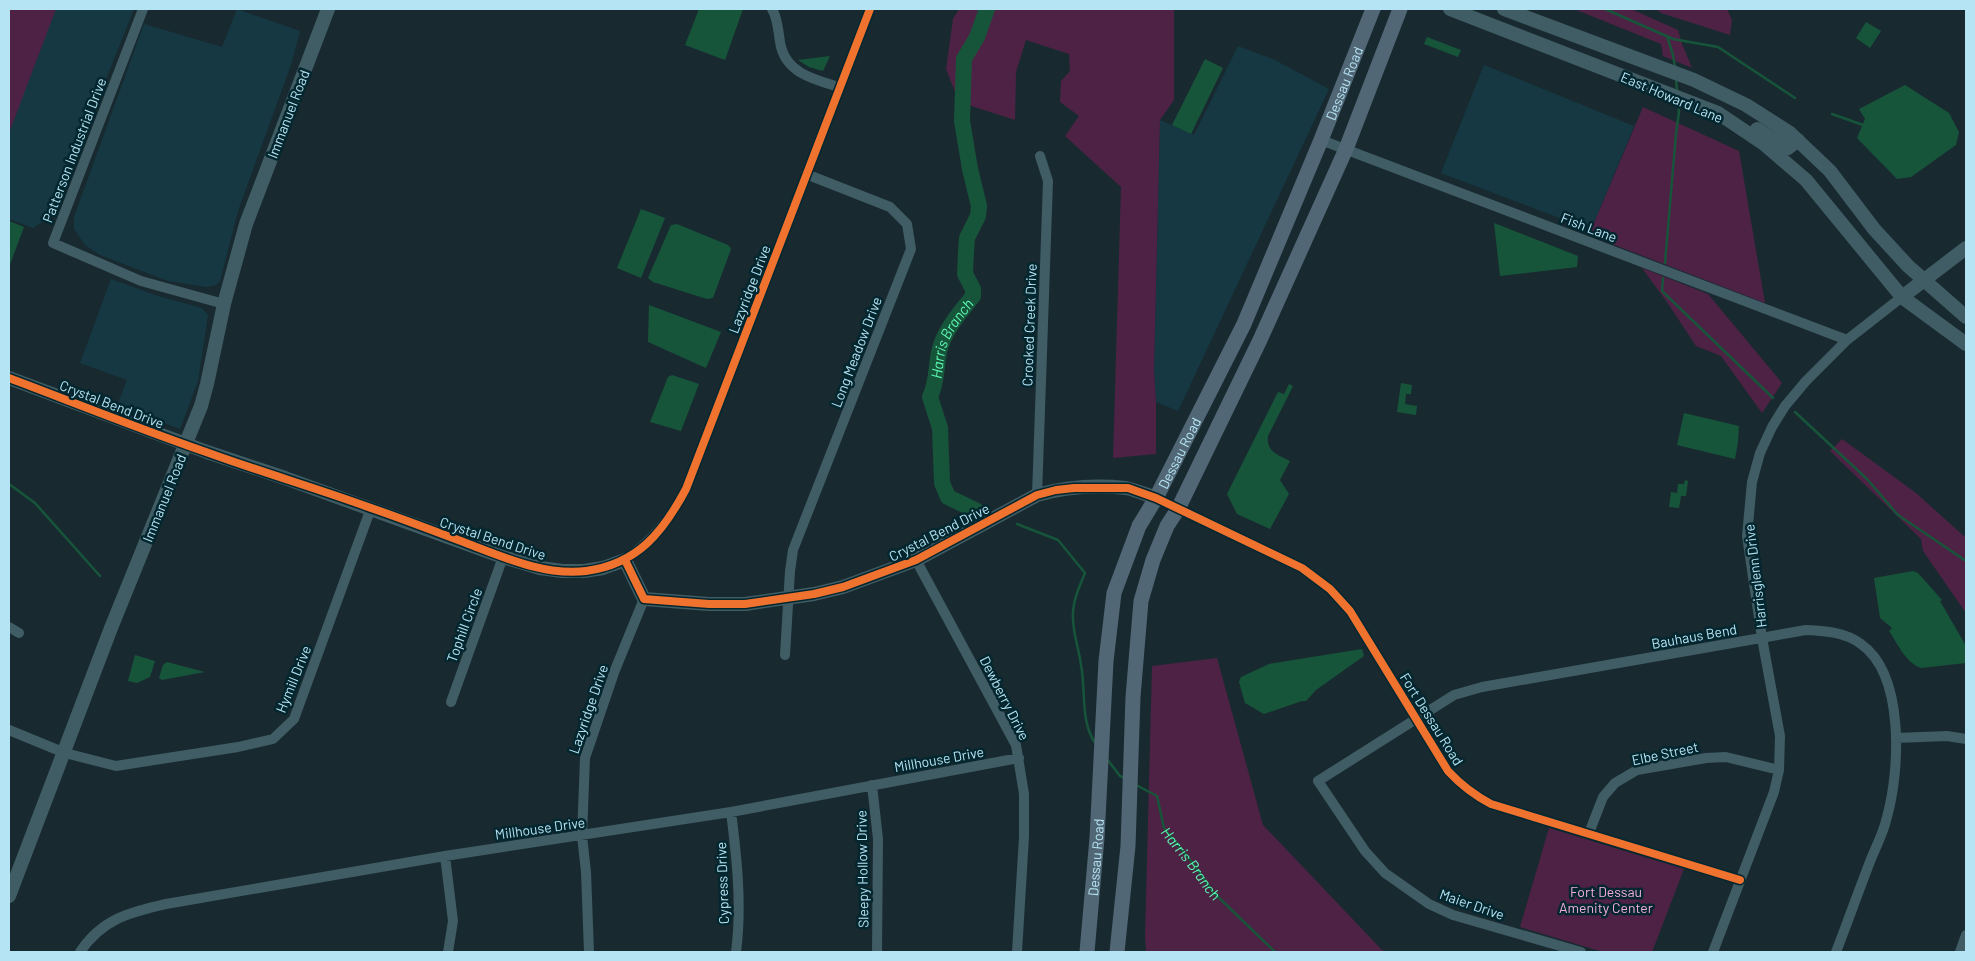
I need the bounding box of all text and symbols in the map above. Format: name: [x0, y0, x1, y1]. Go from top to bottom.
street label: Dessau Road: [1321, 44, 1366, 122]
street label: Immanuel Road: [263, 67, 313, 161]
street label: East Howard Lane: [1618, 68, 1726, 126]
street label: Patterson Industrial Drive: [39, 75, 109, 225]
street label: Fish Lane: [1559, 209, 1619, 245]
street label: Lazyridge Drive: [724, 243, 774, 335]
street label: Crooked Creek Drive: [1018, 263, 1040, 387]
street label: Long Meadow Drive: [827, 294, 885, 410]
water label: Harris Branch: [927, 295, 977, 380]
street label: Crystal Bend Drive: [57, 376, 167, 432]
street label: Dessau Road: [1154, 414, 1204, 491]
street label: Immanuel Road: [139, 452, 189, 544]
street label: Crystal Bend Drive: [886, 499, 992, 565]
street label: Crystal Bend Drive: [438, 513, 548, 563]
street label: Harrisglenn Drive: [1740, 523, 1770, 629]
street label: Tophill Circle: [443, 586, 485, 664]
street label: Bauhaus Bend: [1650, 620, 1738, 652]
street label: Hymill Drive: [272, 643, 314, 715]
street label: Dewberry Drive: [977, 653, 1033, 743]
street label: Lazyridge Drive: [565, 662, 611, 756]
street label: Fort Dessau Road: [1397, 670, 1467, 768]
street label: Elbe Street: [1630, 738, 1700, 768]
street label: Millhouse Drive: [893, 743, 985, 775]
street label: Sleepy Hollow Drive: [852, 810, 872, 928]
street label: Millhouse Drive: [494, 813, 586, 843]
street label: Dessau Road: [1083, 818, 1106, 897]
water label: Harris Branch: [1158, 823, 1225, 904]
street label: Cypress Drive: [712, 842, 732, 924]
park label: Fort Dessau Amenity Center: [1559, 883, 1653, 916]
street label: Maier Drive: [1437, 885, 1507, 923]

